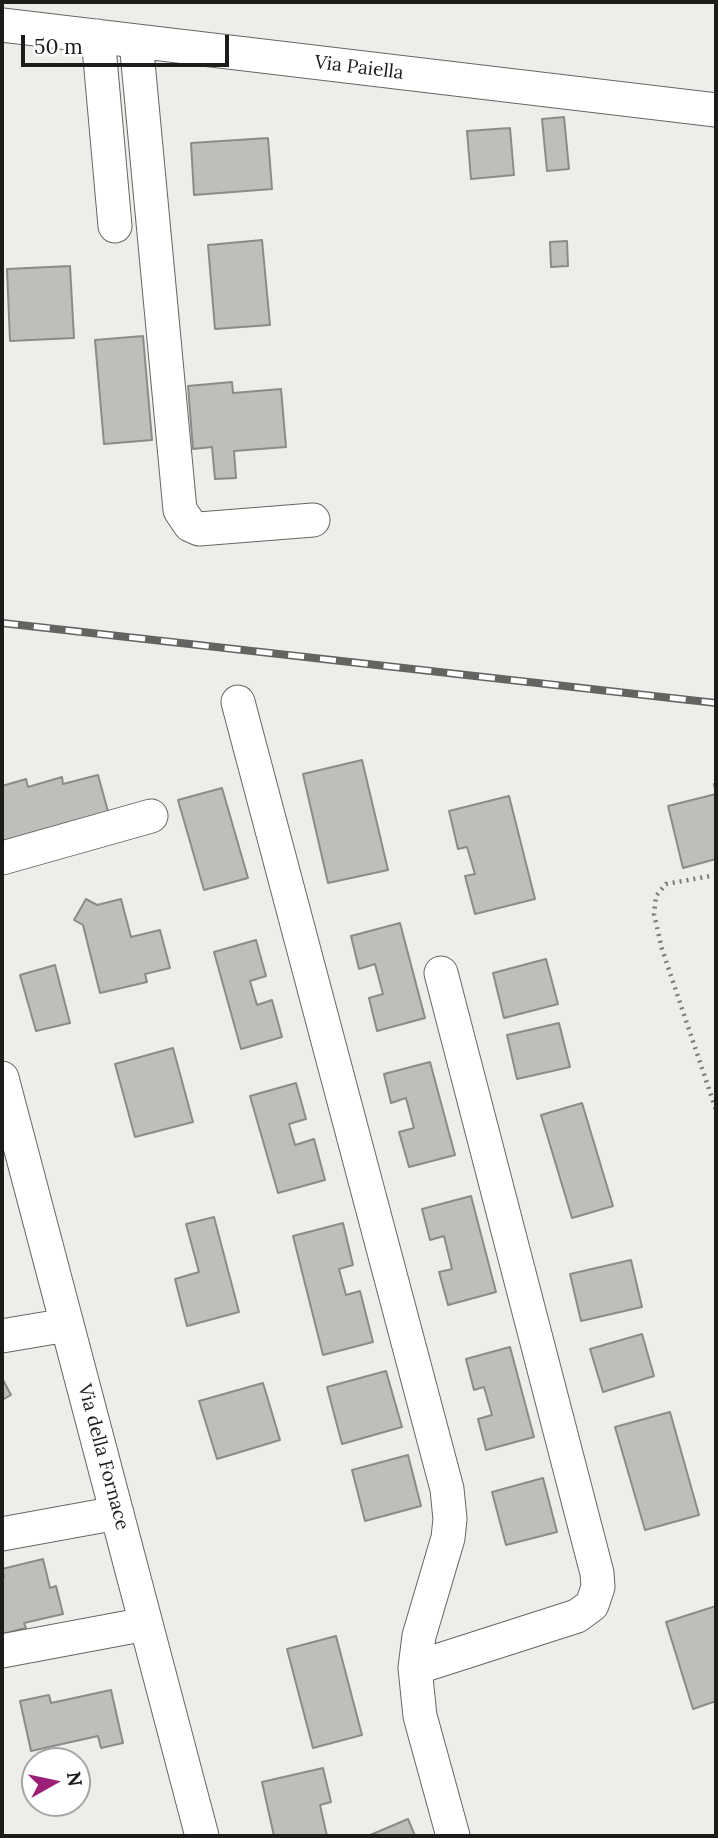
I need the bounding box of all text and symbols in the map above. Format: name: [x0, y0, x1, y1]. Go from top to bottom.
scale bar: [24, 21, 233, 65]
text: 50 m: [34, 33, 83, 60]
street label: Via Paiella: [313, 51, 405, 85]
street label: Via della Fornace: [73, 1382, 133, 1532]
north arrow: [21, 1747, 91, 1817]
text: N: [62, 1770, 88, 1788]

